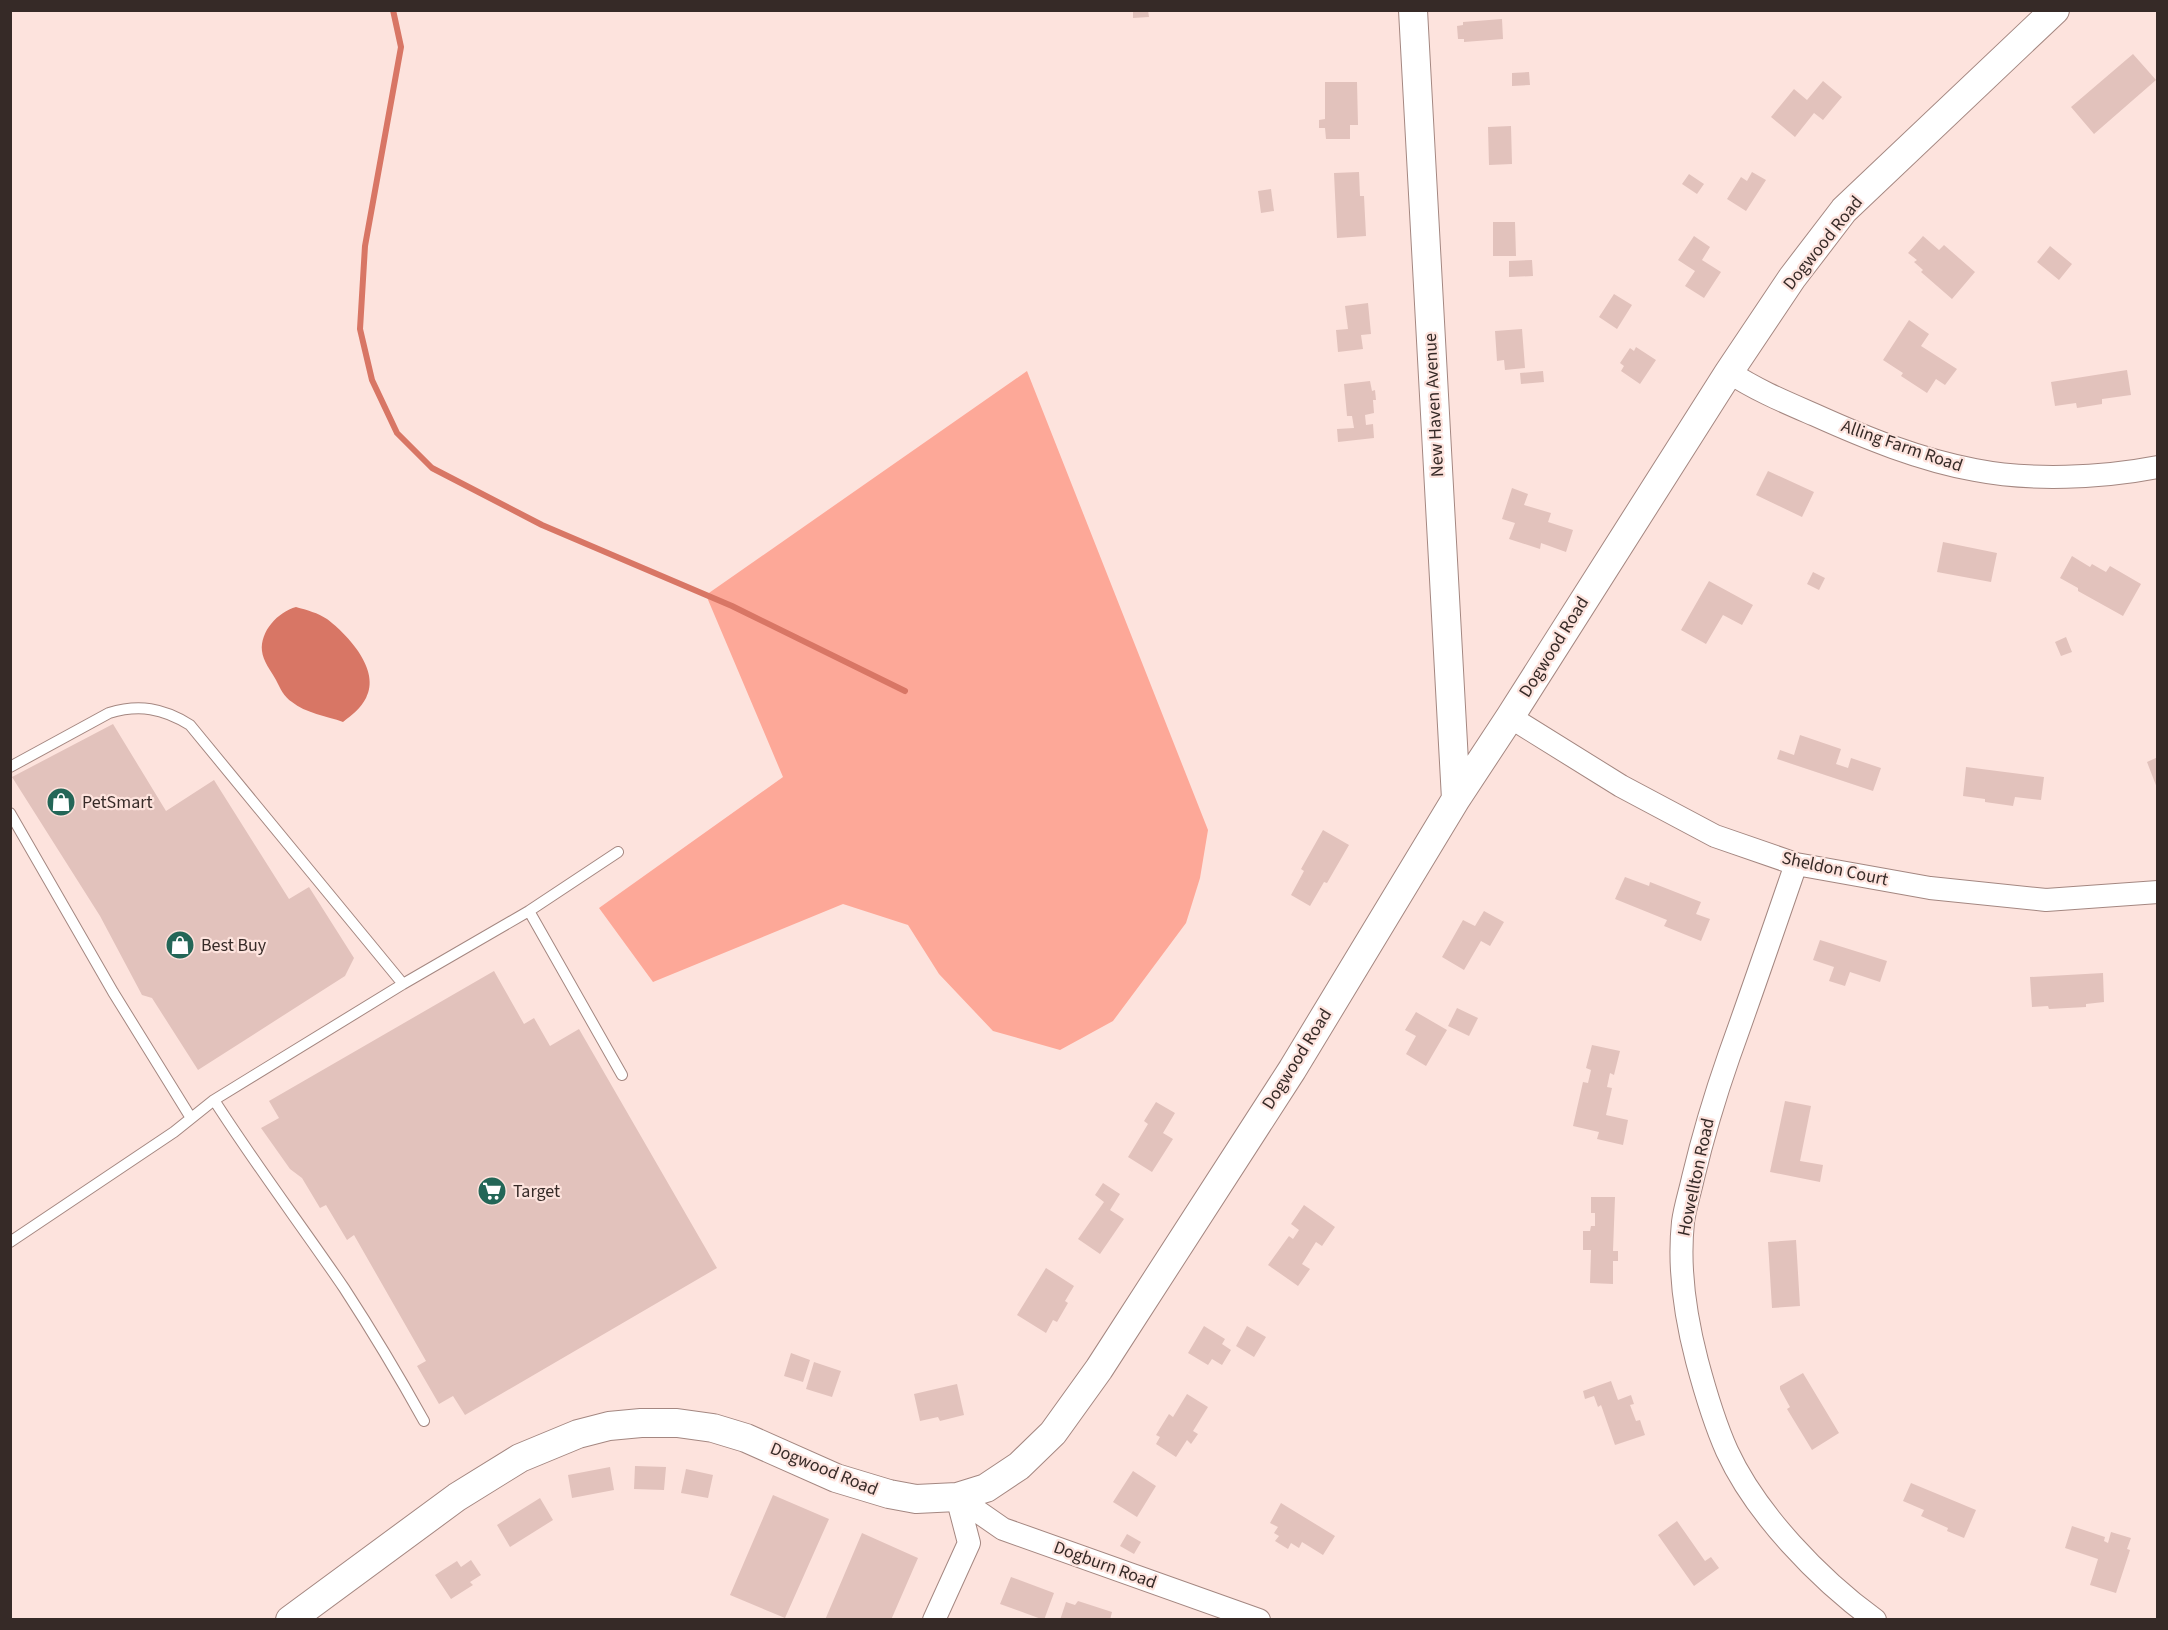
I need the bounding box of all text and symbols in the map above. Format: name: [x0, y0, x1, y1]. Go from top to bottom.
street label: Dogwood Road: [1777, 191, 1869, 295]
street label: New Haven Avenue: [1418, 332, 1450, 478]
street label: Alling Farm Road: [1838, 414, 1966, 478]
street label: Dogwood Road: [1513, 592, 1595, 702]
shop icon: PetSmart: [45, 786, 77, 818]
place label: PetSmart: [82, 790, 153, 815]
street label: Sheldon Court: [1779, 846, 1891, 892]
shop icon: Best Buy: [164, 929, 196, 961]
place label: Best Buy: [201, 933, 267, 958]
street label: Dogwood Road: [1256, 1004, 1338, 1114]
street label: Howellton Road: [1671, 1116, 1721, 1238]
supermarket icon: Target: [476, 1175, 508, 1207]
place label: Target: [513, 1179, 560, 1204]
street label: Dogwood Road: [766, 1436, 882, 1502]
street label: Dogburn Road: [1050, 1535, 1160, 1595]

